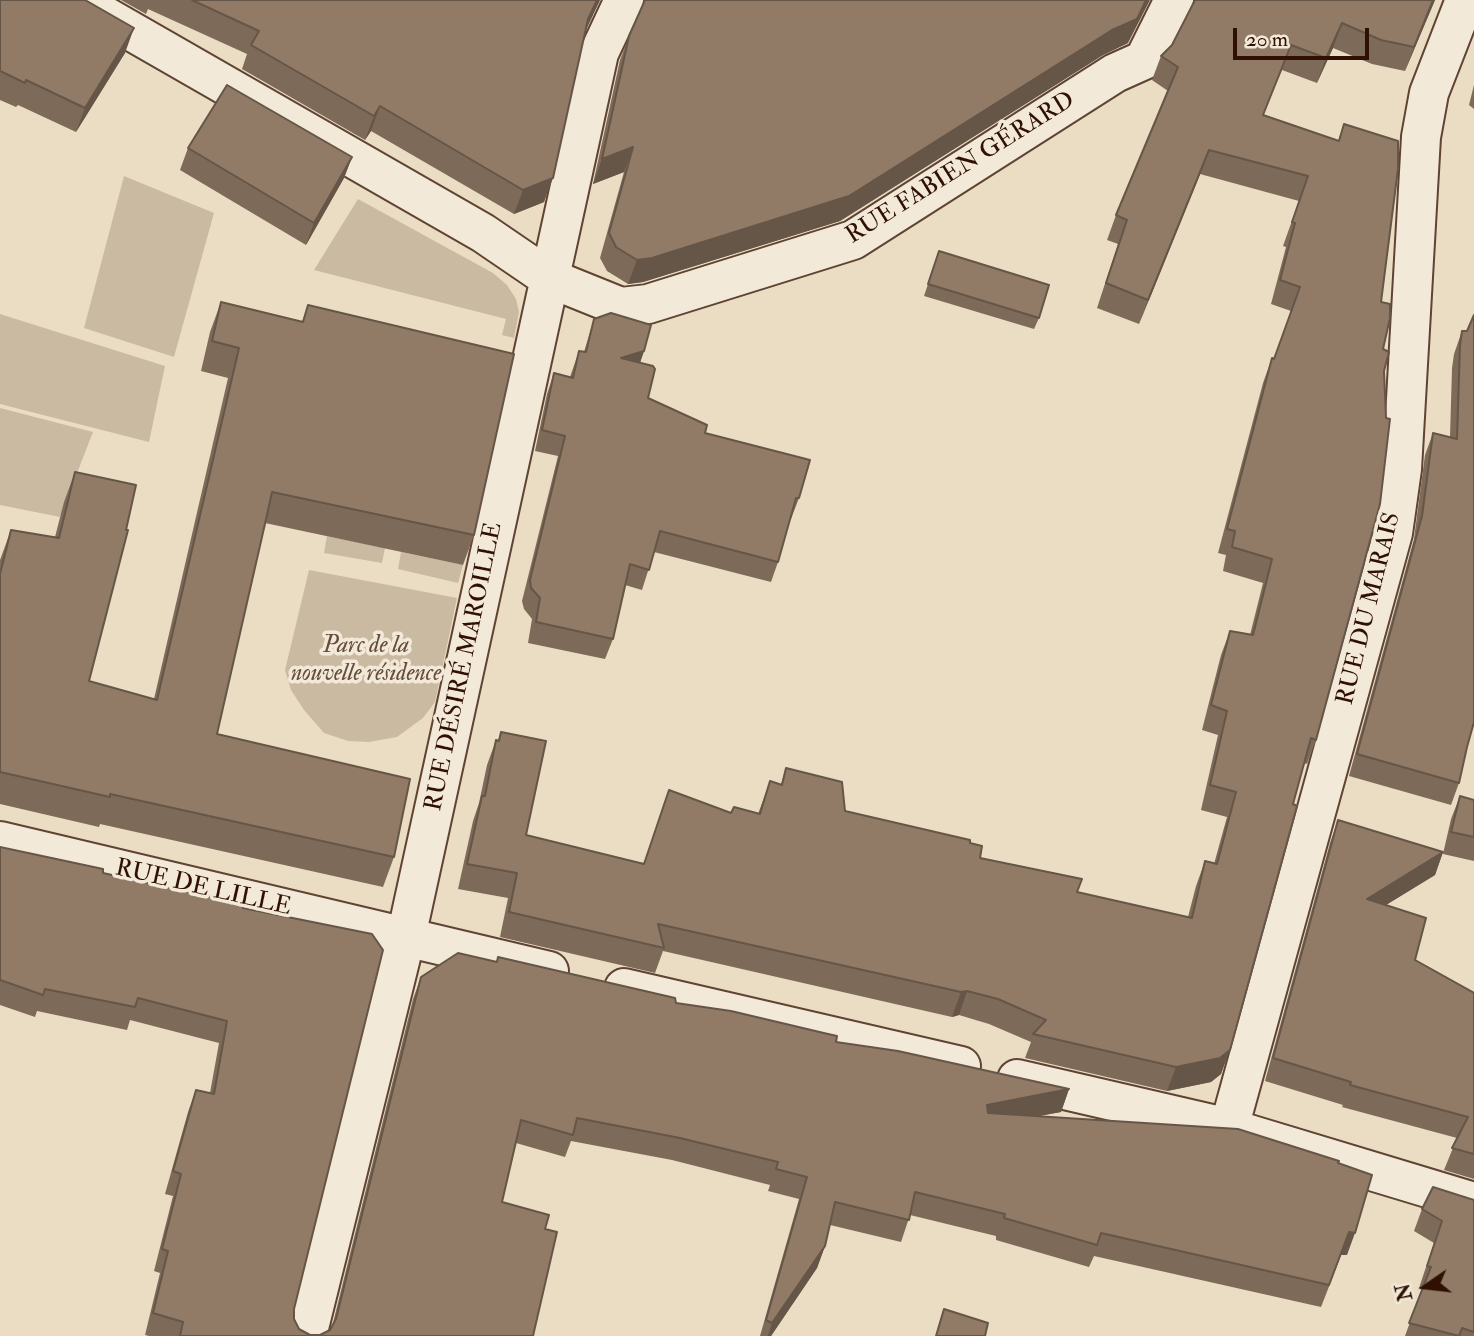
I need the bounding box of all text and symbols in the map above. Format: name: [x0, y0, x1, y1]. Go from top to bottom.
scale bar: [1236, 14, 1372, 58]
text: 20 m: [1246, 26, 1288, 53]
street label: RUE FABIEN GÉRARD: [841, 87, 1081, 251]
street label: RUE DU MARAIS: [1332, 510, 1408, 708]
street label: RUE DÉSIRÉ MAROILLE: [420, 520, 510, 814]
park label: Parc de la nouvelle résidence: [291, 633, 441, 689]
street label: RUE DE LILLE: [112, 855, 294, 923]
north arrow: [1390, 1252, 1460, 1322]
text: N: [1391, 1281, 1418, 1303]

